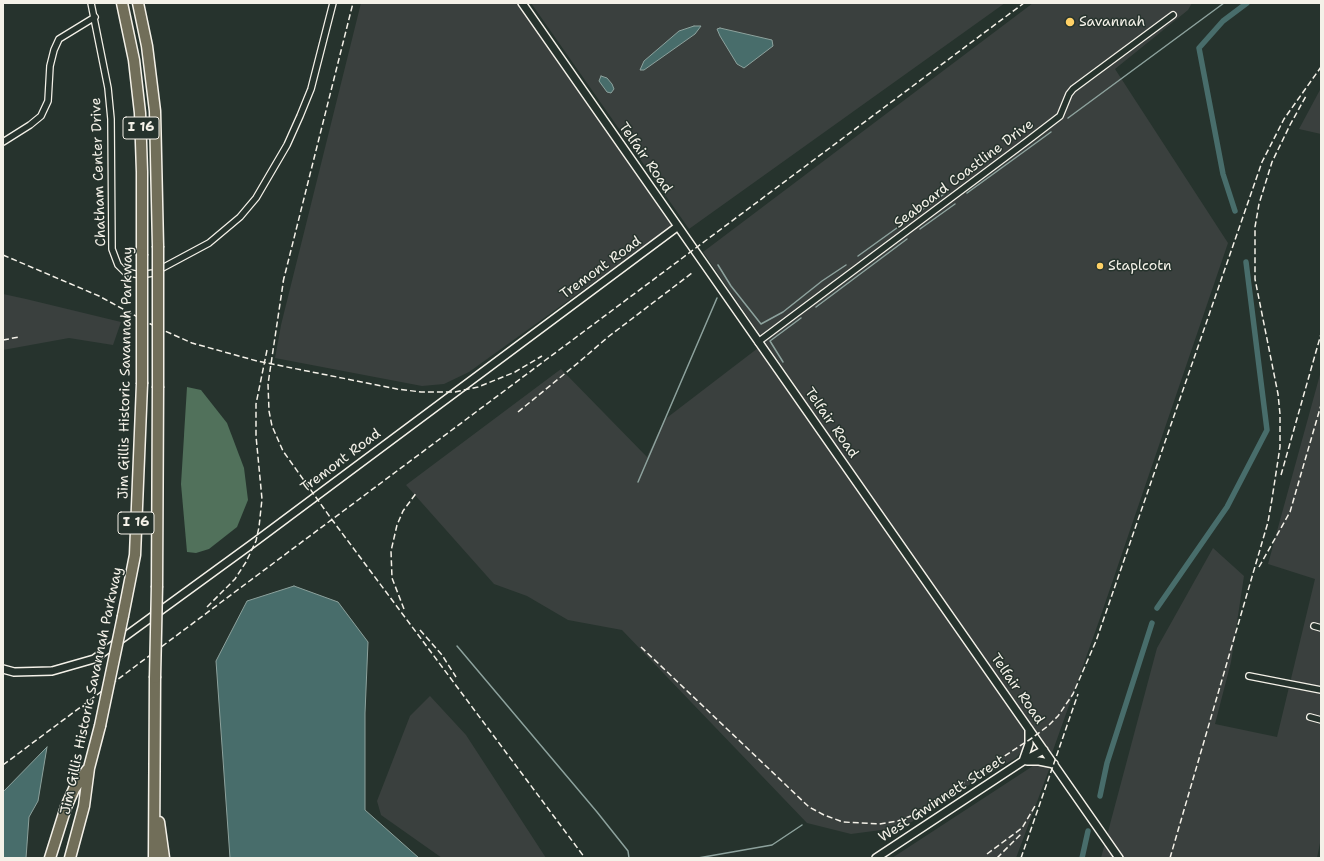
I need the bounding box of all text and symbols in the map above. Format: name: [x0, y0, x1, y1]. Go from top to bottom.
place label: Savannah: [1079, 14, 1145, 30]
marker: Savannah: [1064, 16, 1076, 28]
street label: Chatham Center Drive: [88, 97, 110, 247]
street label: Seaboard Coastline Drive: [891, 116, 1037, 232]
road number: I 16: [123, 117, 159, 139]
street label: Telfair Road: [615, 120, 675, 196]
street label: Tremont Road: [557, 233, 645, 303]
street label: Jim Gillis Historic Savannah Parkway: [115, 247, 137, 499]
place label: Staplcotn: [1108, 258, 1172, 274]
marker: Staplcotn: [1095, 261, 1105, 271]
street label: Telfair Road: [801, 385, 861, 461]
street label: Tremont Road: [298, 425, 384, 497]
road number: I 16: [118, 512, 154, 534]
street label: Jim Gillis Historic Savannah Parkway: [58, 566, 126, 816]
street label: Telfair Road: [987, 651, 1047, 727]
street label: West Gwinnett Street: [876, 752, 1008, 846]

